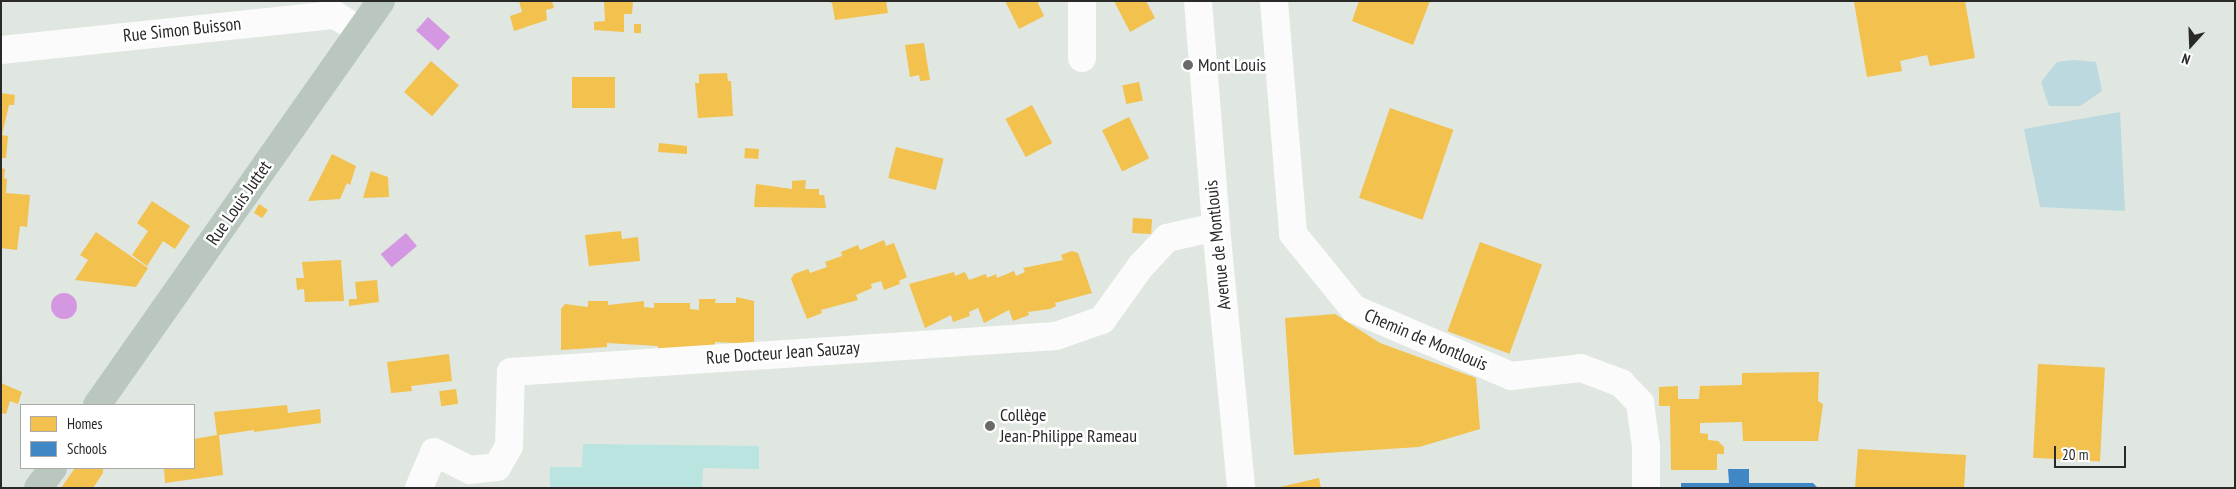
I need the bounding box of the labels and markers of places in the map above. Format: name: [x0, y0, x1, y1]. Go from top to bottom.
place label: Mont Louis: [1198, 54, 1266, 76]
marker: Mont Louis: [1182, 59, 1194, 71]
place label: Collège Jean-Philippe Rameau: [1000, 405, 1137, 448]
marker: Collège Jean-Philippe Rameau: [984, 420, 996, 432]

